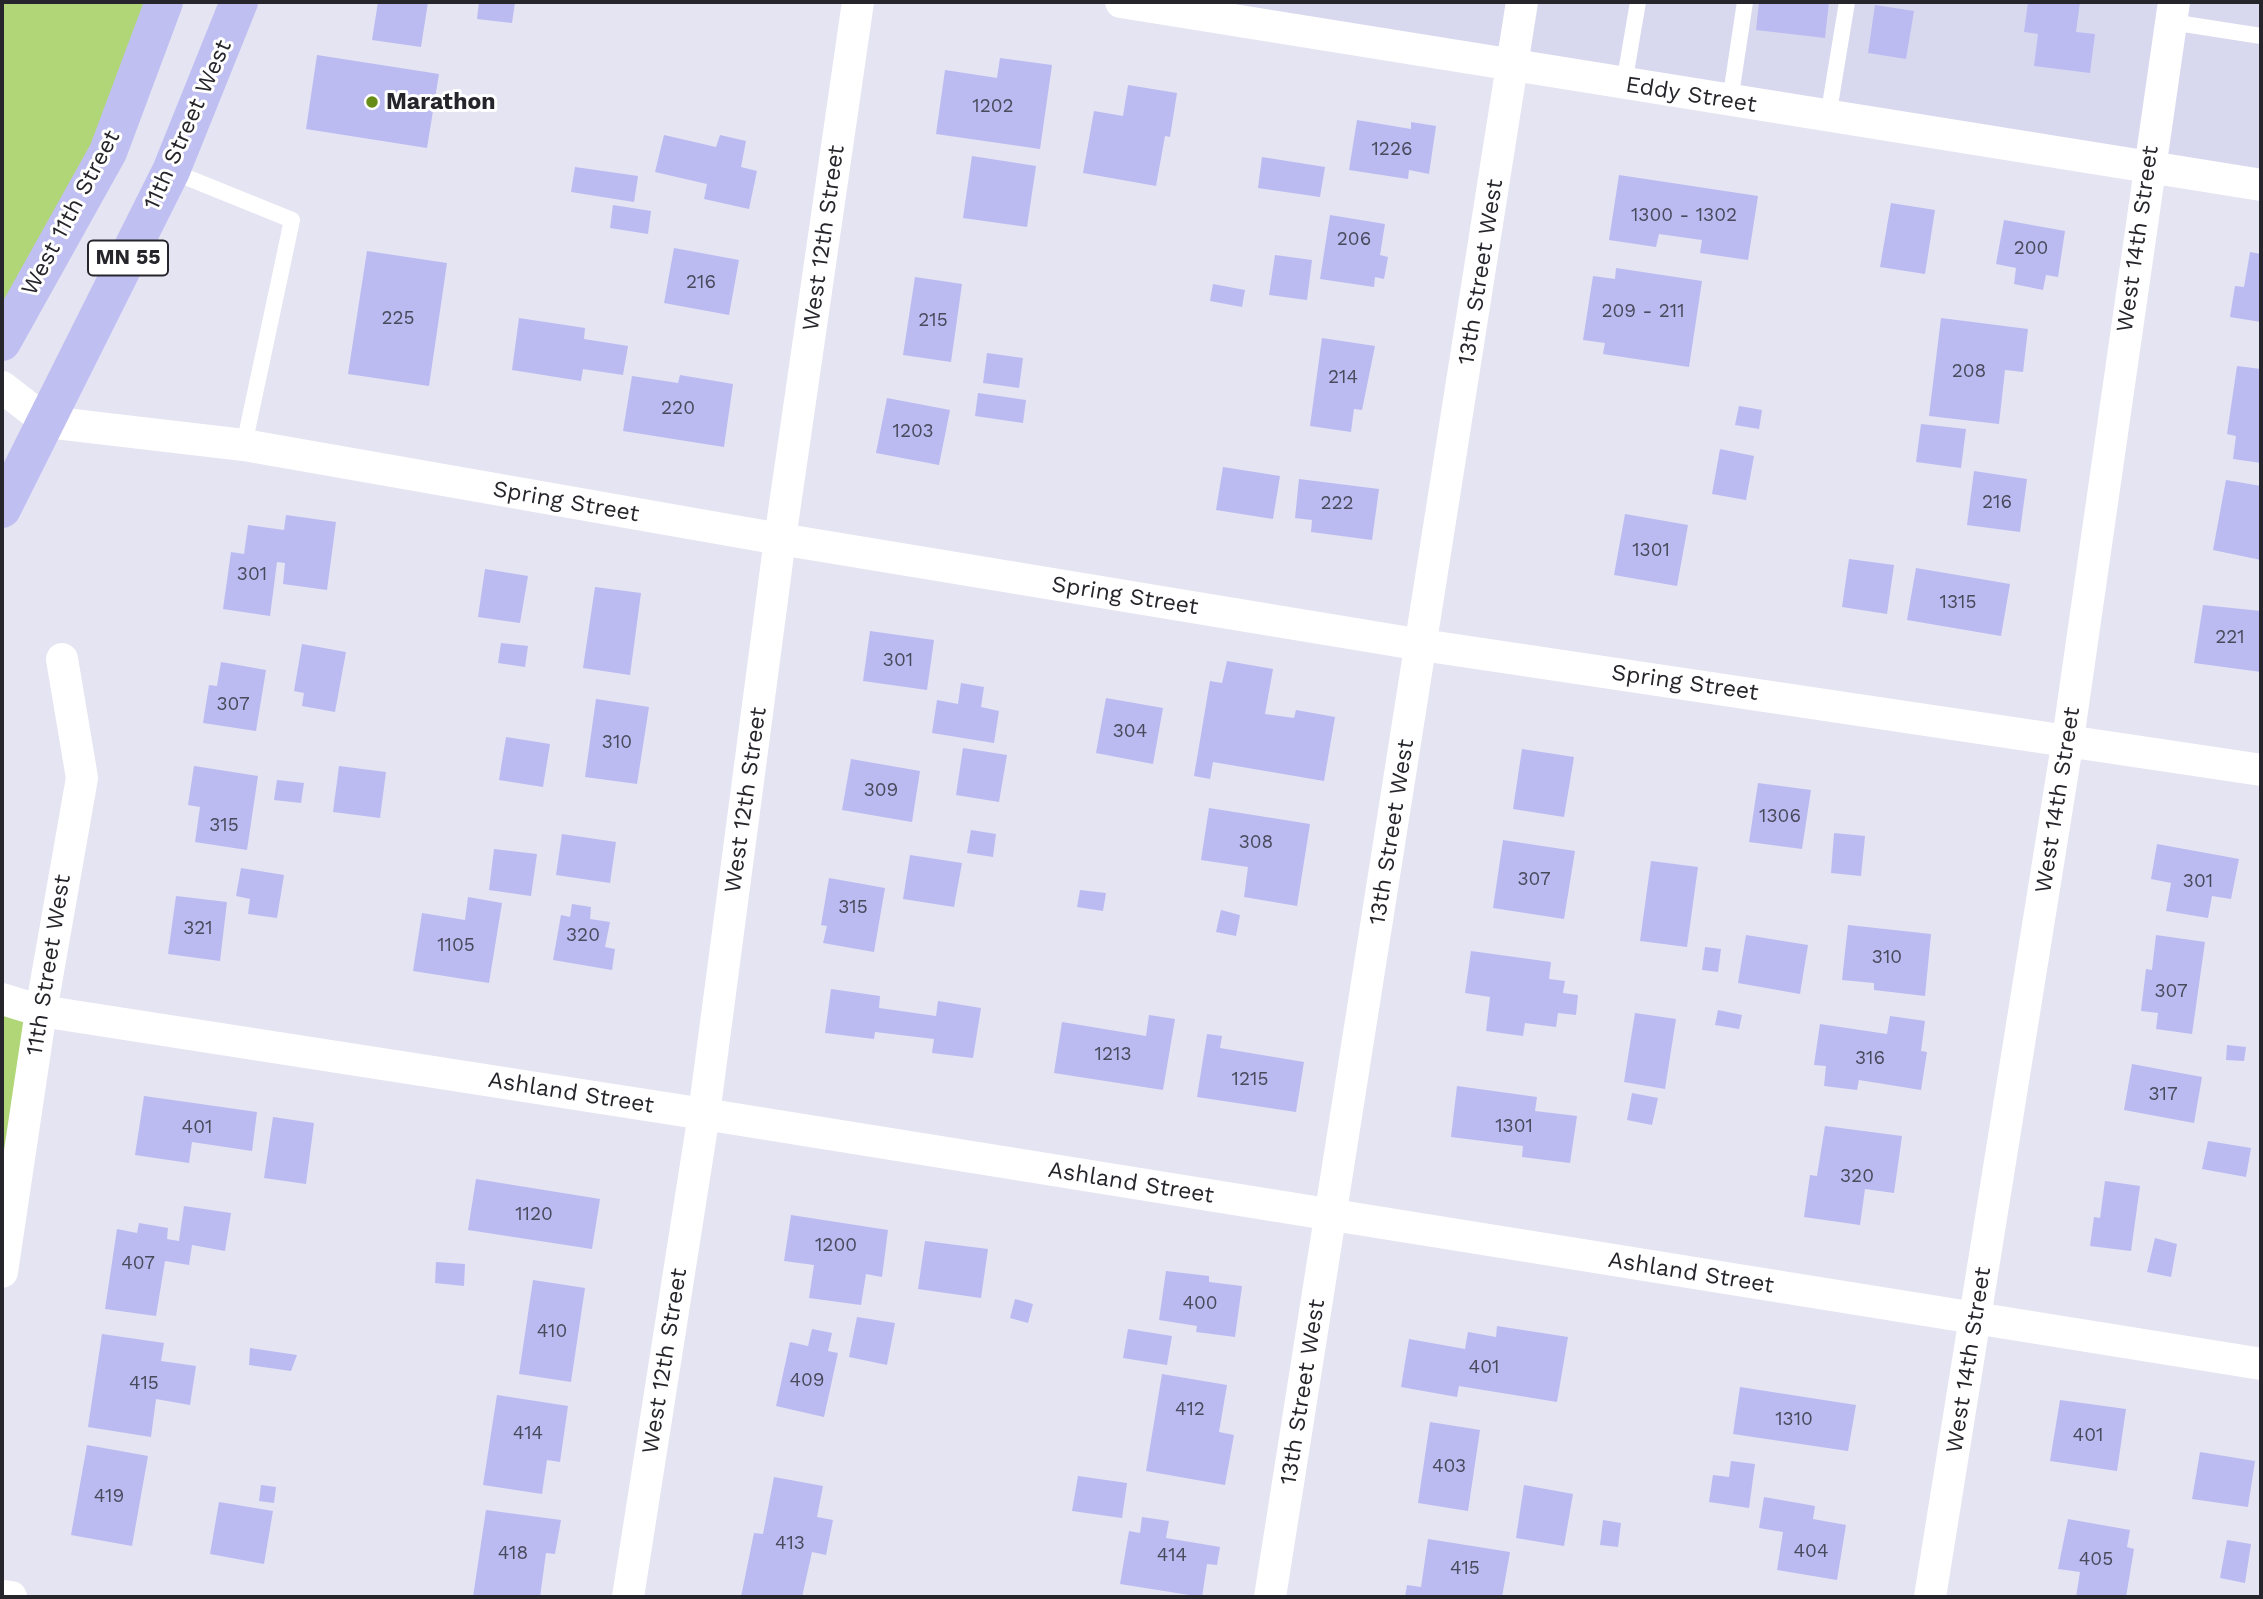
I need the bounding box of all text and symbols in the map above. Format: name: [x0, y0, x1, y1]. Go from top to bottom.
street label: 11th Street West: [138, 36, 238, 214]
street label: Eddy Street: [1624, 71, 1758, 119]
place label: Marathon: [386, 88, 495, 116]
marker: Marathon: [364, 94, 380, 110]
house number: 1202: [972, 95, 1014, 117]
street label: West 11th Street: [16, 126, 126, 300]
house number: 1226: [1371, 138, 1413, 160]
street label: West 12th Street: [797, 143, 851, 333]
street label: West 14th Street: [2111, 144, 2165, 334]
street label: 13th Street West: [1453, 177, 1509, 367]
house number: 1300 - 1302: [1631, 204, 1737, 226]
house number: 206: [1337, 228, 1371, 250]
house number: 200: [2014, 237, 2048, 259]
road number: MN 55: [88, 240, 168, 276]
house number: 216: [686, 271, 716, 293]
house number: 209 - 211: [1601, 300, 1685, 322]
house number: 225: [381, 307, 415, 329]
house number: 215: [918, 309, 948, 331]
house number: 208: [1952, 360, 1986, 382]
house number: 214: [1328, 366, 1358, 388]
house number: 220: [661, 397, 695, 419]
house number: 1203: [892, 420, 934, 442]
street label: Spring Street: [491, 476, 641, 528]
house number: 216: [1982, 491, 2012, 513]
house number: 222: [1320, 492, 1354, 514]
house number: 1301: [1632, 539, 1670, 561]
house number: 301: [237, 563, 267, 585]
street label: Spring Street: [1050, 571, 1200, 621]
house number: 1315: [1940, 591, 1976, 613]
house number: 221: [2215, 626, 2245, 648]
house number: 301: [883, 649, 913, 671]
street label: Spring Street: [1610, 659, 1760, 707]
house number: 307: [216, 693, 250, 715]
street label: West 12th Street: [719, 705, 773, 895]
street label: West 14th Street: [2030, 705, 2086, 895]
house number: 304: [1113, 720, 1147, 742]
house number: 310: [602, 731, 632, 753]
street label: 13th Street West: [1364, 737, 1420, 927]
house number: 309: [864, 779, 898, 801]
house number: 1306: [1759, 805, 1801, 827]
house number: 315: [209, 814, 239, 836]
house number: 308: [1239, 831, 1273, 853]
house number: 307: [1517, 868, 1551, 890]
house number: 301: [2183, 870, 2213, 892]
street label: 11th Street West: [21, 872, 77, 1058]
house number: 315: [838, 896, 868, 918]
house number: 321: [183, 917, 213, 939]
house number: 320: [566, 924, 600, 946]
house number: 1105: [437, 934, 475, 956]
house number: 310: [1872, 946, 1902, 968]
house number: 307: [2154, 980, 2188, 1002]
house number: 1213: [1095, 1043, 1131, 1065]
house number: 316: [1855, 1047, 1885, 1069]
street label: Ashland Street: [486, 1066, 656, 1120]
house number: 1215: [1232, 1068, 1268, 1090]
house number: 317: [2148, 1083, 2178, 1105]
house number: 1301: [1495, 1115, 1533, 1137]
house number: 401: [182, 1116, 212, 1138]
street label: Ashland Street: [1046, 1156, 1216, 1210]
house number: 320: [1840, 1165, 1874, 1187]
house number: 1120: [515, 1203, 553, 1225]
house number: 1200: [815, 1234, 857, 1256]
street label: Ashland Street: [1606, 1246, 1776, 1300]
house number: 407: [121, 1252, 155, 1274]
street label: West 14th Street: [1941, 1265, 1997, 1455]
street label: West 12th Street: [637, 1266, 693, 1456]
house number: 400: [1182, 1292, 1218, 1314]
street label: 13th Street West: [1275, 1297, 1331, 1487]
house number: 410: [537, 1320, 567, 1342]
house number: 401: [1469, 1356, 1499, 1378]
house number: 409: [789, 1369, 825, 1391]
house number: 415: [129, 1372, 159, 1394]
house number: 412: [1175, 1398, 1205, 1420]
house number: 1310: [1775, 1408, 1813, 1430]
house number: 414: [513, 1422, 543, 1444]
house number: 401: [2073, 1424, 2103, 1446]
house number: 403: [1432, 1455, 1466, 1477]
house number: 419: [94, 1485, 124, 1507]
house number: 413: [775, 1532, 805, 1554]
house number: 404: [1793, 1540, 1829, 1562]
house number: 418: [498, 1542, 528, 1564]
house number: 414: [1157, 1544, 1187, 1566]
house number: 405: [2079, 1548, 2113, 1570]
house number: 415: [1450, 1557, 1480, 1579]

